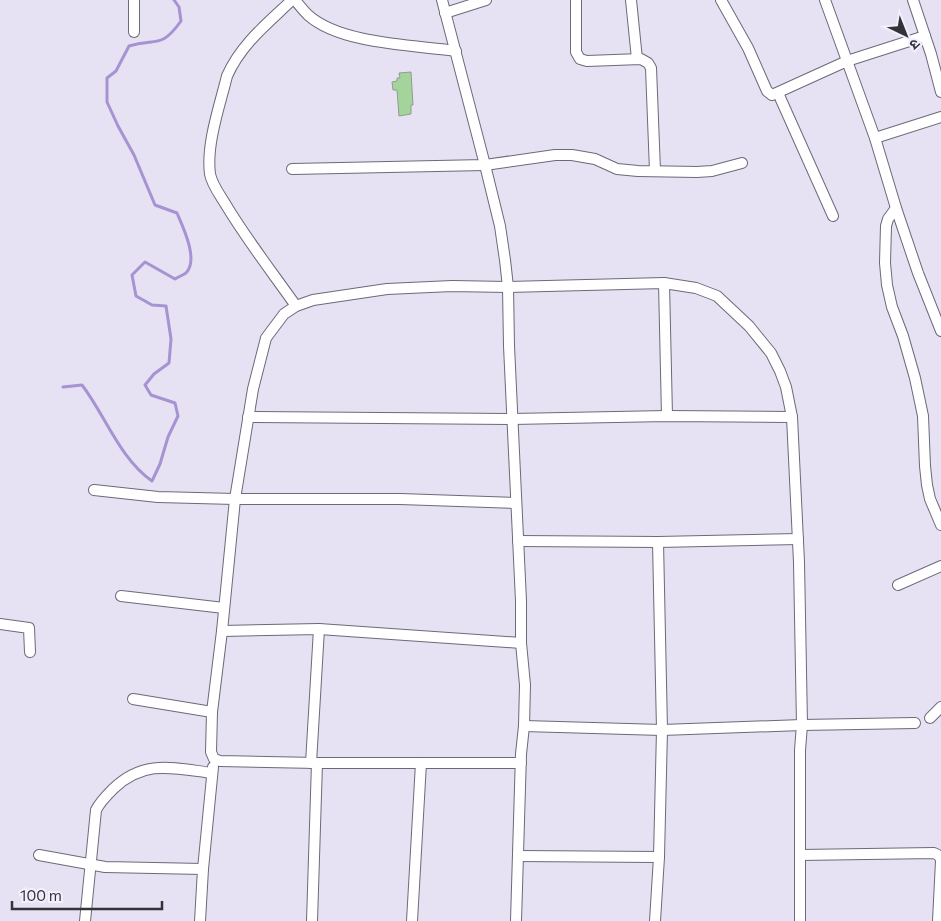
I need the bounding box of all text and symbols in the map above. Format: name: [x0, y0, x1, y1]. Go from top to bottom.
north arrow: [881, 10, 931, 60]
text: उ: [906, 36, 924, 54]
scale bar: [12, 878, 162, 910]
text: 100 m: [20, 886, 62, 904]

